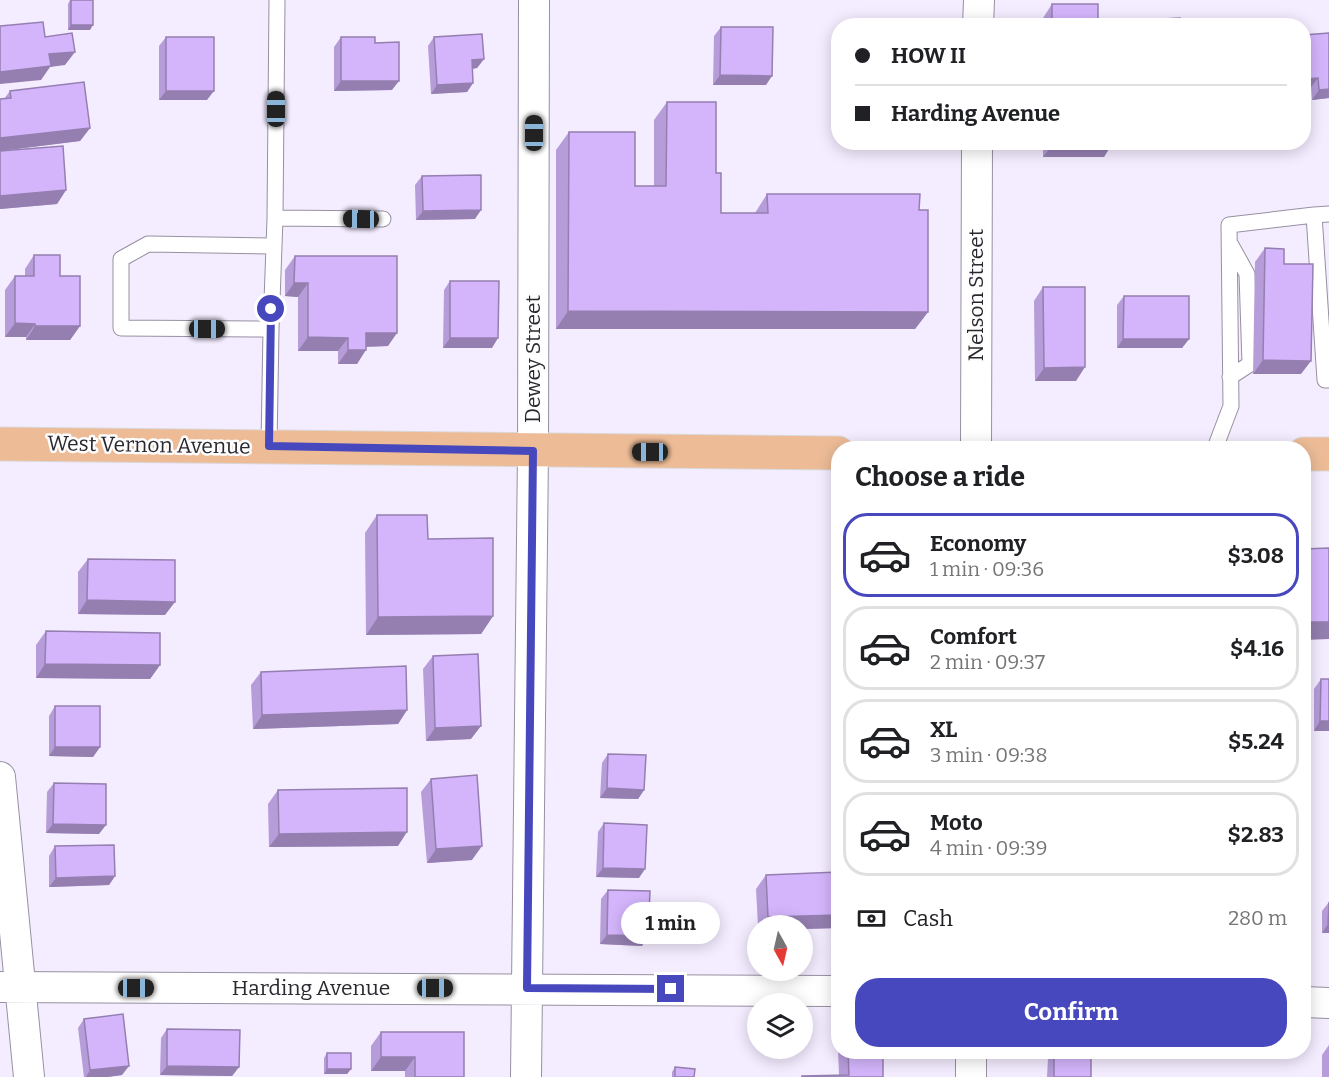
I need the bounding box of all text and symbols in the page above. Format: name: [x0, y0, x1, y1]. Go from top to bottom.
text: HOW II: [891, 42, 966, 69]
car: [267, 91, 285, 127]
text: Harding Avenue: [891, 100, 1060, 127]
car: [525, 115, 543, 151]
car: [343, 210, 379, 228]
street label: Nelson Street: [963, 228, 989, 361]
route start: [257, 295, 284, 322]
street label: Dewey Street: [520, 295, 546, 423]
car: [189, 320, 225, 338]
street label: West Vernon Avenue: [47, 430, 251, 460]
car: [632, 443, 668, 461]
text: Choose a ride: [855, 461, 1025, 493]
icon: car: [858, 528, 912, 582]
text: Economy: [930, 530, 1026, 557]
text: $3.08: [1227, 542, 1284, 569]
text: 1 min · 09:36: [930, 557, 1044, 581]
icon: car: [858, 621, 912, 675]
text: Comfort: [930, 623, 1017, 650]
text: $4.16: [1230, 635, 1284, 662]
text: 2 min · 09:37: [930, 650, 1045, 674]
icon: car: [858, 714, 912, 768]
text: XL: [930, 716, 957, 743]
text: $5.24: [1228, 728, 1284, 755]
text: 3 min · 09:38: [930, 743, 1048, 767]
icon: car: [858, 807, 912, 861]
text: Moto: [930, 809, 983, 836]
text: $2.83: [1228, 821, 1284, 848]
text: 4 min · 09:39: [930, 836, 1047, 860]
callout: 1 min: [622, 902, 720, 944]
icon: cash: [855, 902, 888, 935]
text: Cash: [903, 905, 953, 932]
text: 280 m: [1228, 906, 1287, 930]
text: 1 min: [645, 911, 696, 935]
north arrow: [747, 915, 813, 981]
map controls: [747, 915, 813, 1059]
street label: Harding Avenue: [232, 975, 390, 1001]
route end: [657, 975, 684, 1002]
button: Confirm: [855, 978, 1287, 1047]
car: [118, 979, 154, 997]
car: [417, 979, 453, 997]
button: layers: [747, 993, 813, 1059]

